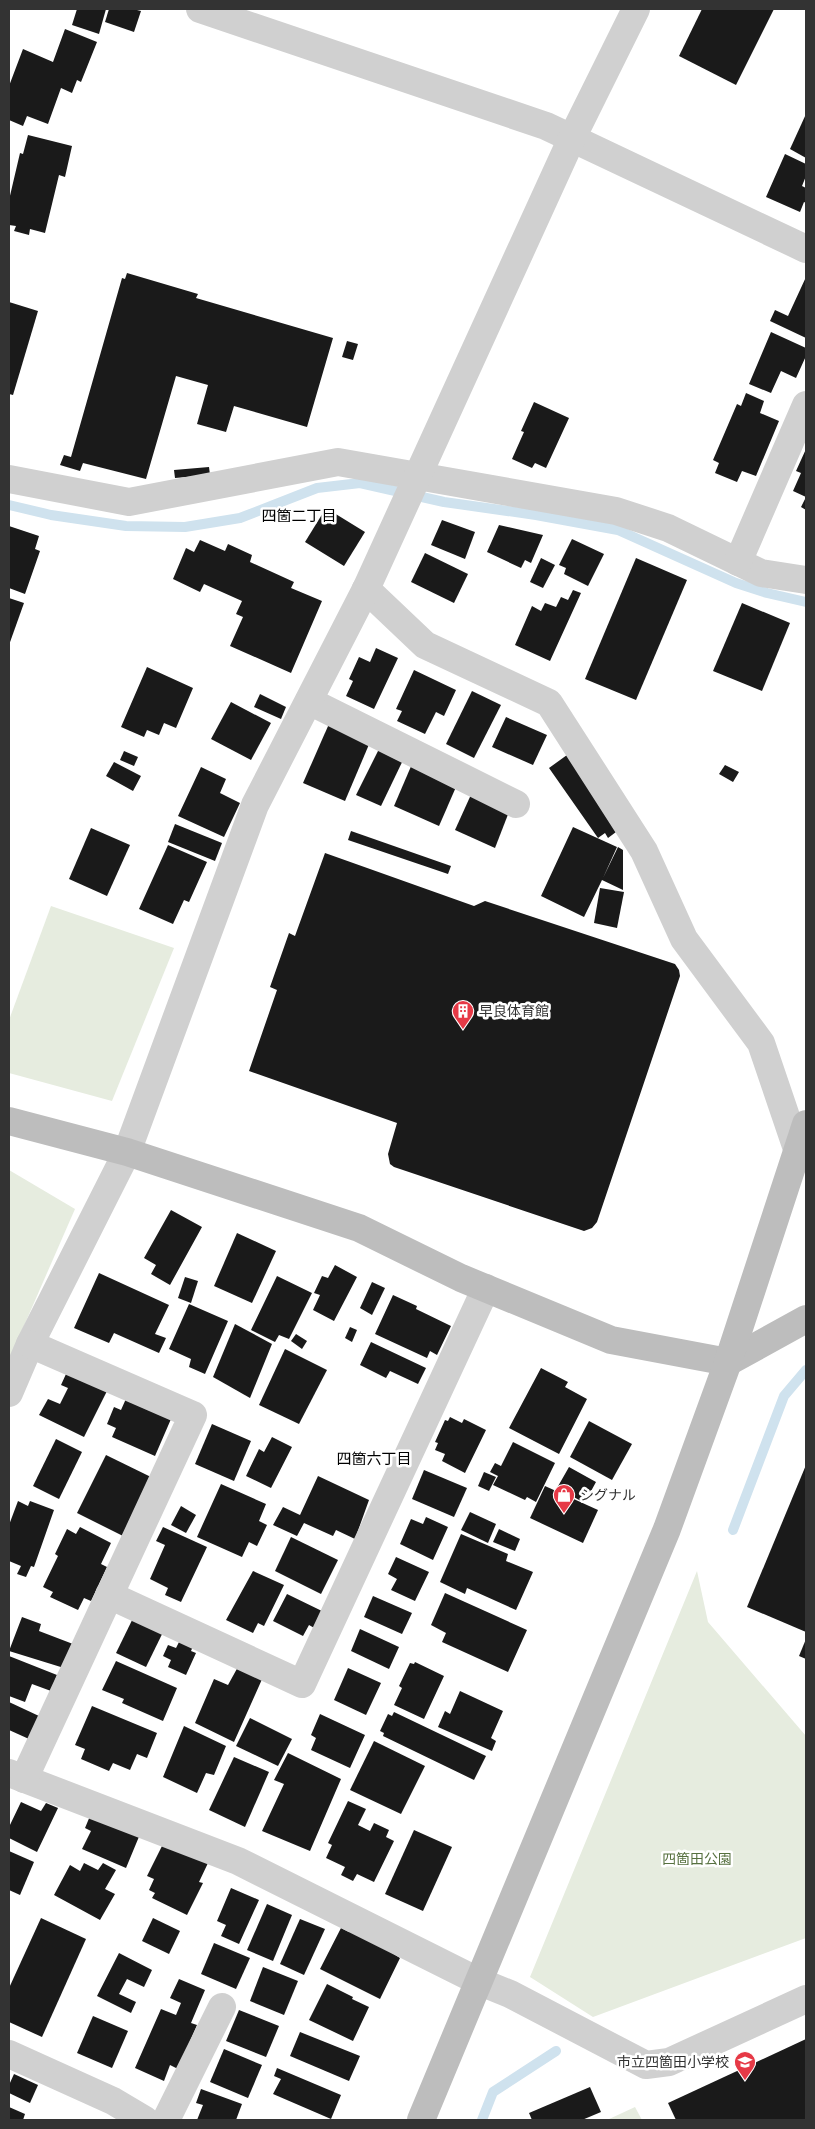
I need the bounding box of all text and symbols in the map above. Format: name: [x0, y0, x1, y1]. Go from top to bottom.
district label: 四箇二丁目: [261, 507, 337, 525]
building icon: 早良体育館: [451, 999, 475, 1030]
place label: 早良体育館: [479, 1003, 549, 1020]
district label: 四箇六丁目: [336, 1450, 412, 1468]
shop icon: シグナル: [552, 1483, 576, 1514]
place label: シグナル: [580, 1487, 636, 1504]
park label: 四箇田公園: [662, 1851, 732, 1868]
school or university icon: 市立四箇田小学校: [733, 2050, 757, 2081]
place label: 市立四箇田小学校: [617, 2054, 729, 2071]

